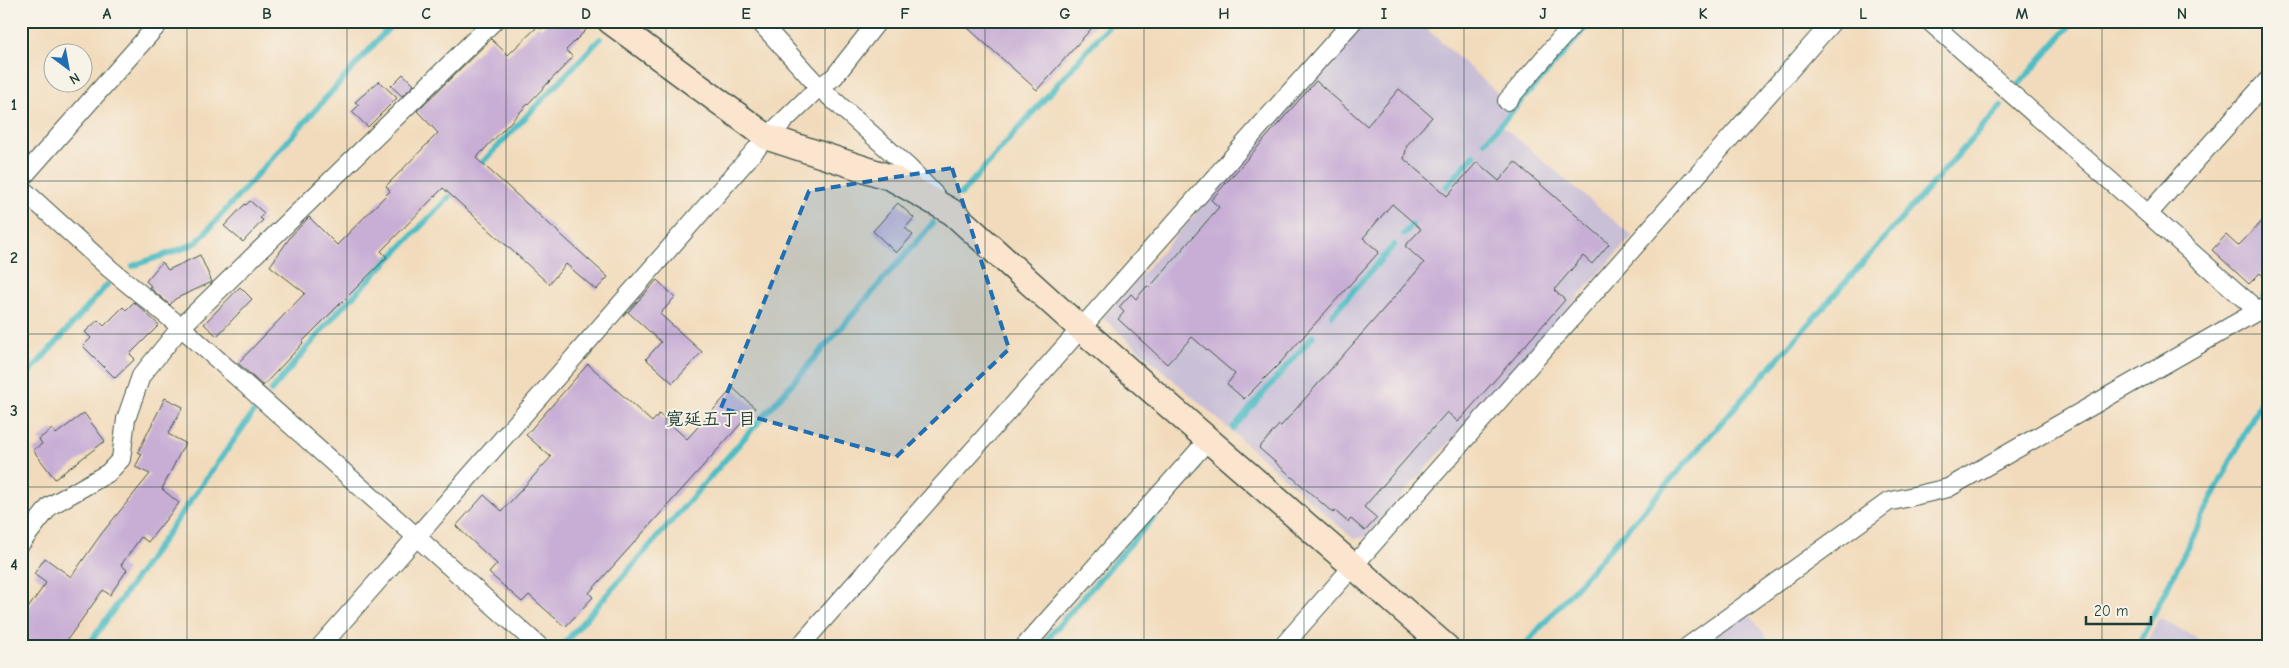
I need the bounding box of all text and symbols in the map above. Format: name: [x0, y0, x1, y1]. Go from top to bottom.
text: A: [103, 5, 112, 23]
text: B: [262, 5, 272, 23]
text: C: [421, 5, 431, 23]
text: D: [581, 5, 591, 23]
text: E: [741, 5, 751, 23]
text: F: [900, 5, 910, 23]
text: G: [1059, 5, 1071, 23]
text: H: [1218, 5, 1230, 23]
text: I: [1381, 5, 1387, 23]
text: J: [1539, 5, 1547, 23]
text: K: [1698, 5, 1708, 23]
text: L: [1859, 5, 1867, 23]
text: M: [2016, 5, 2029, 23]
text: N: [2177, 5, 2187, 23]
north arrow: [42, 42, 92, 92]
text: N: [66, 69, 83, 88]
text: 1: [11, 96, 17, 114]
text: 2: [10, 249, 18, 267]
text: 3: [10, 402, 18, 420]
district label: 寛延五丁目: [666, 409, 756, 430]
text: 4: [10, 556, 18, 574]
scale bar: [2086, 593, 2152, 625]
text: 20 m: [2094, 602, 2128, 620]

